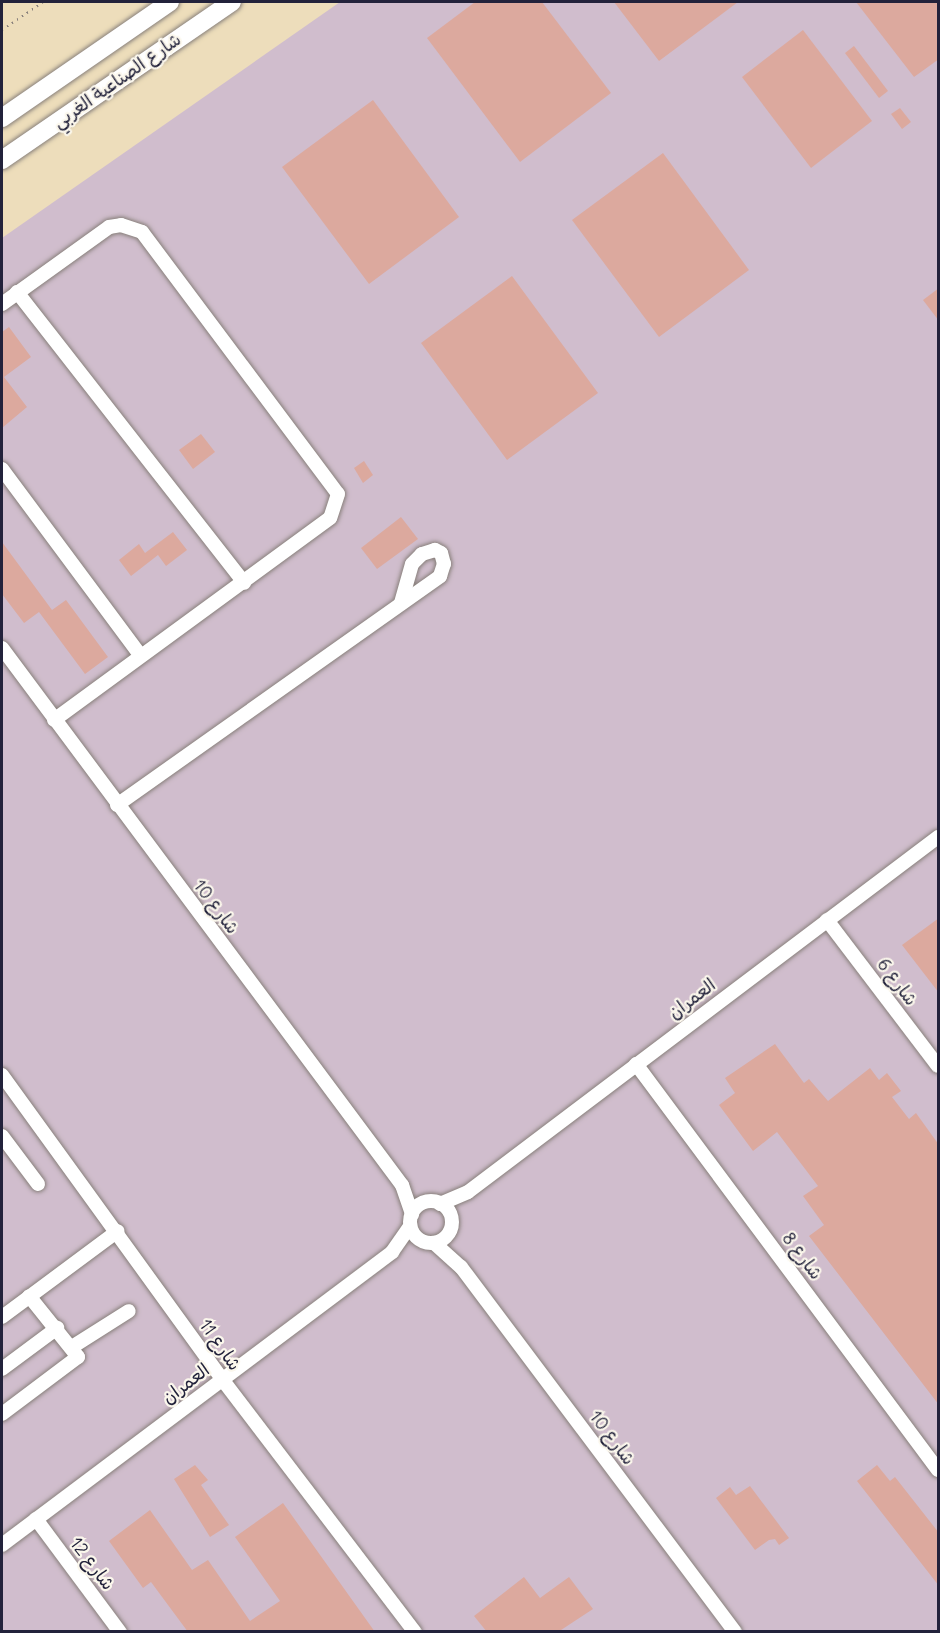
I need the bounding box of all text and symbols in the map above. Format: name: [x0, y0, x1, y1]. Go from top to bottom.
street label: شارع الصناعية الغربي: [49, 29, 185, 133]
street label: شارع 10: [189, 876, 243, 938]
street label: شارع 6: [872, 954, 922, 1010]
street label: العمران: [664, 974, 720, 1024]
street label: شارع 8: [777, 1228, 827, 1284]
street label: شارع 11: [195, 1315, 245, 1375]
street label: العمران: [158, 1359, 214, 1409]
street label: شارع 10: [585, 1407, 639, 1469]
street label: شارع 12: [65, 1533, 119, 1595]

